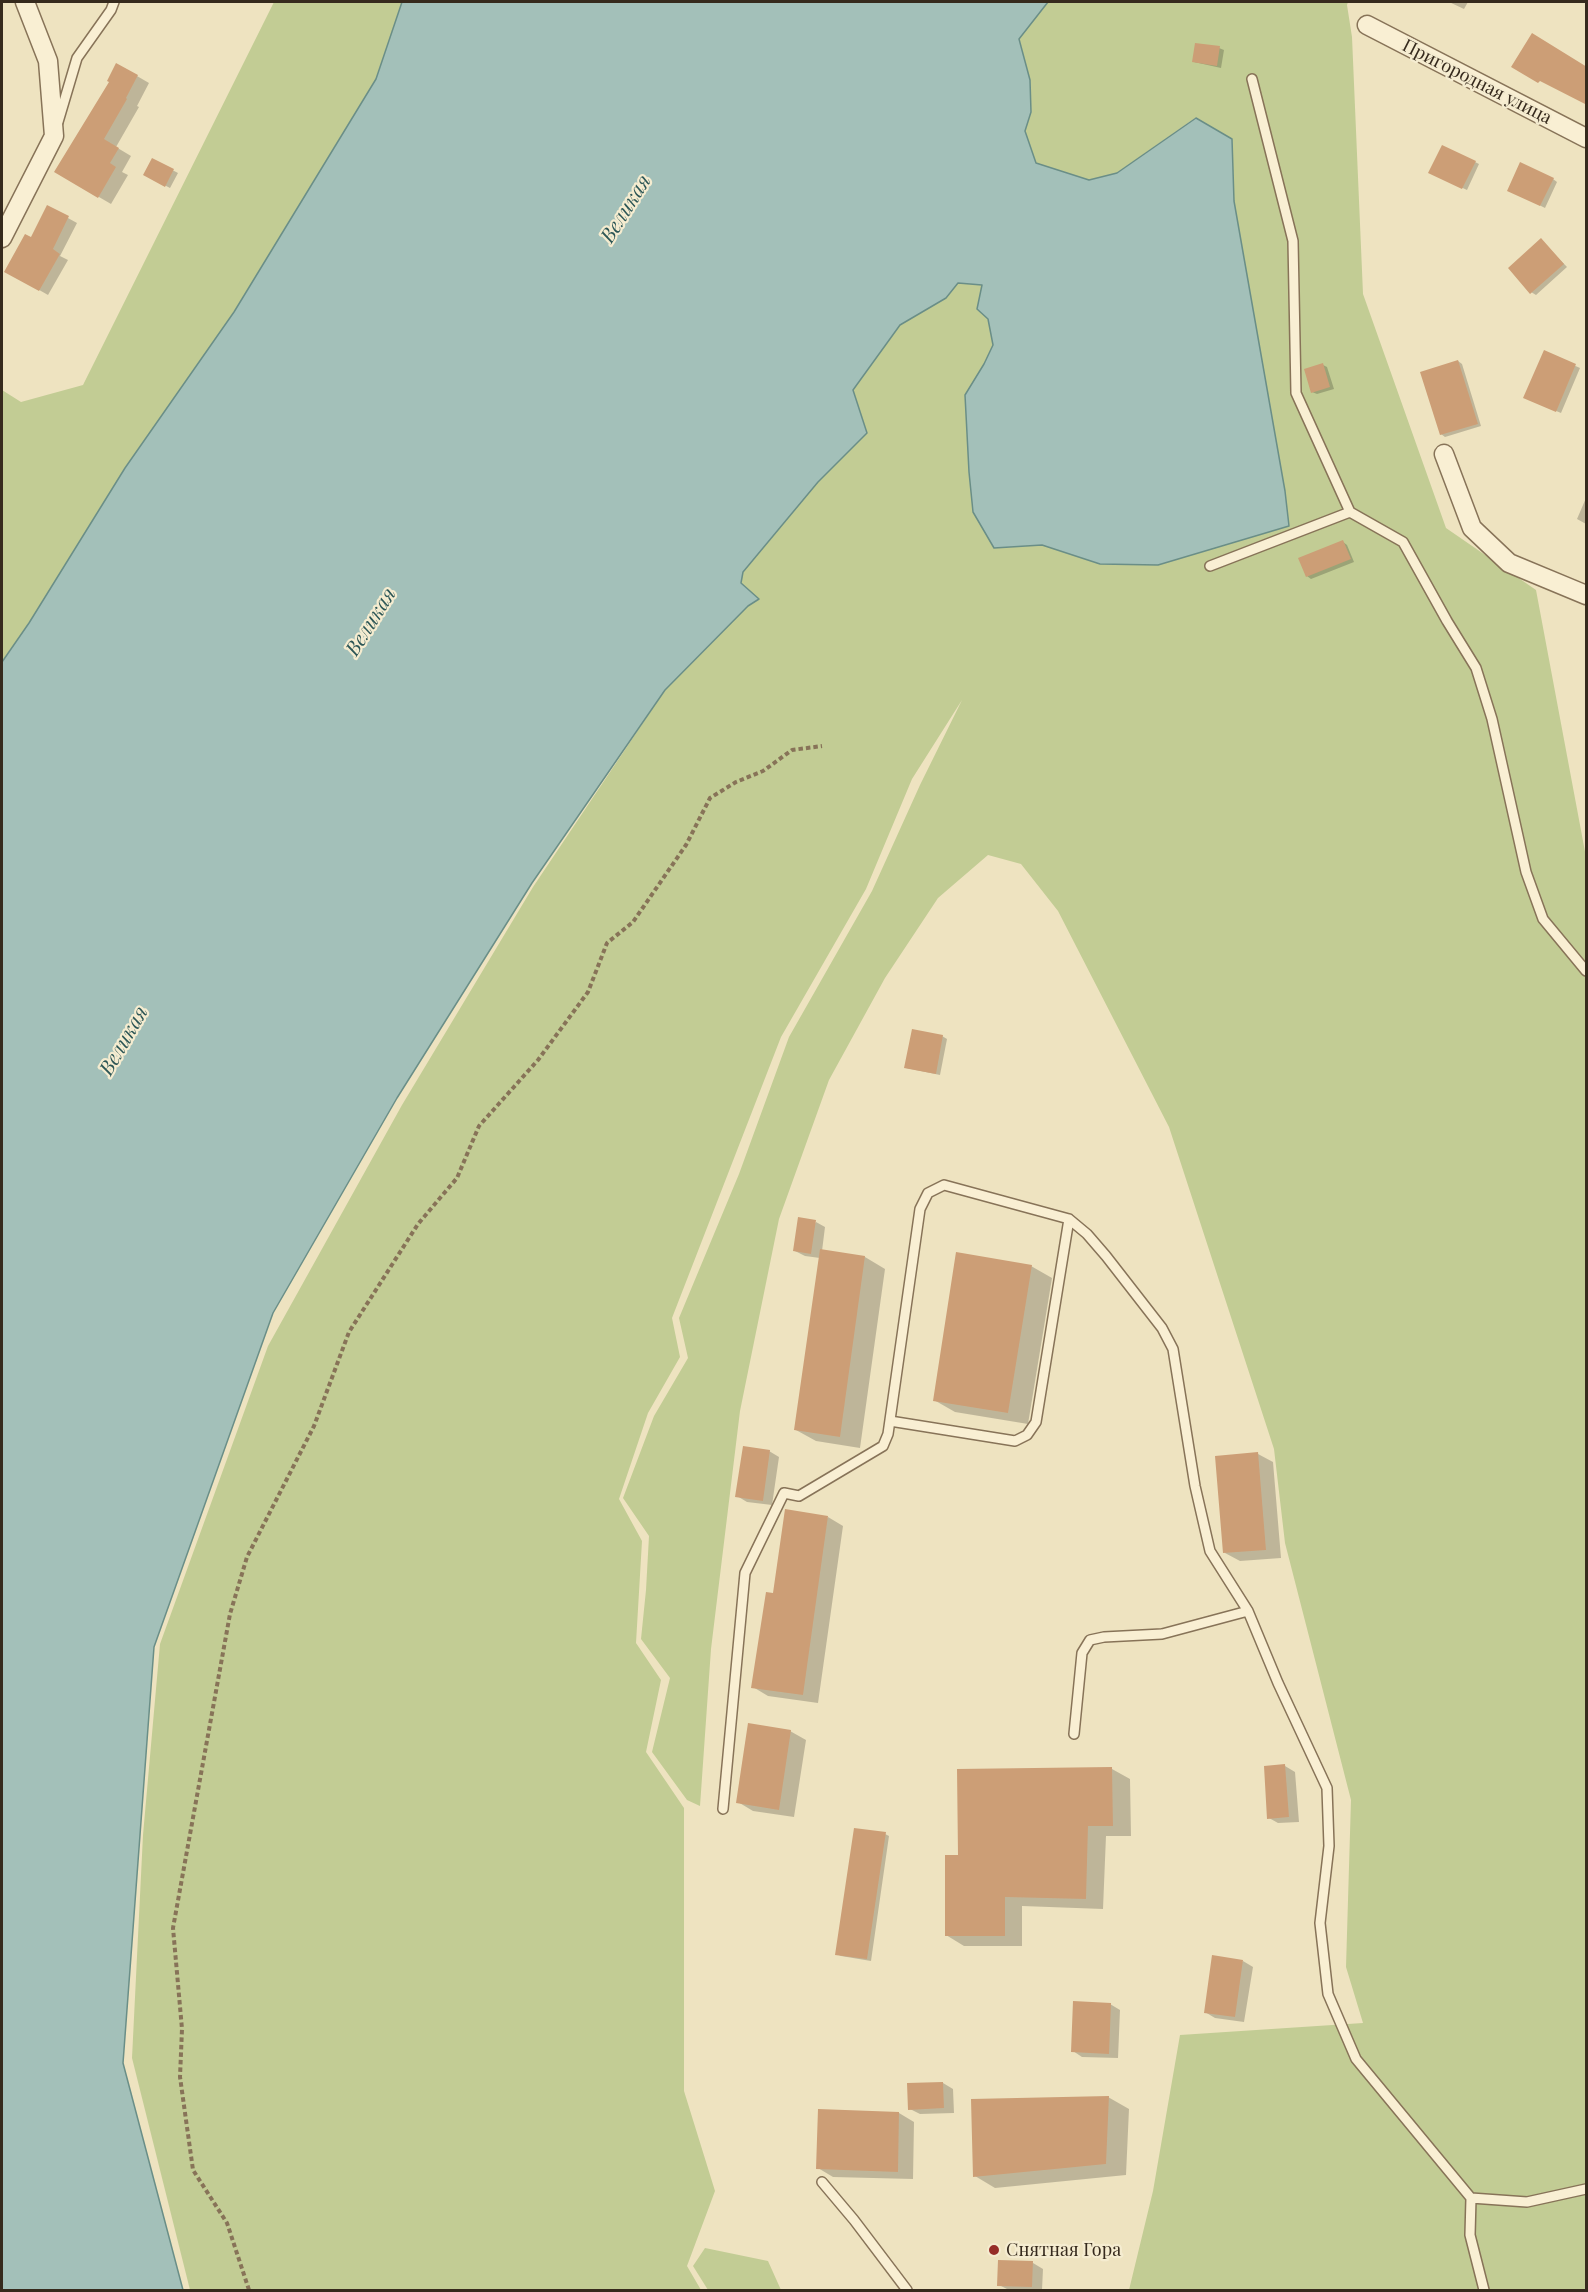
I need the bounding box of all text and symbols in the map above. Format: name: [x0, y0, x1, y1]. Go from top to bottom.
street label: Пригородная улица: [1399, 35, 1555, 129]
water label: Великая: [596, 171, 656, 247]
water label: Великая: [341, 584, 401, 660]
water label: Великая: [95, 1002, 153, 1080]
place label: Снятная Гора: [1006, 2239, 1121, 2261]
marker: Снятная Гора: [987, 2243, 1001, 2257]

